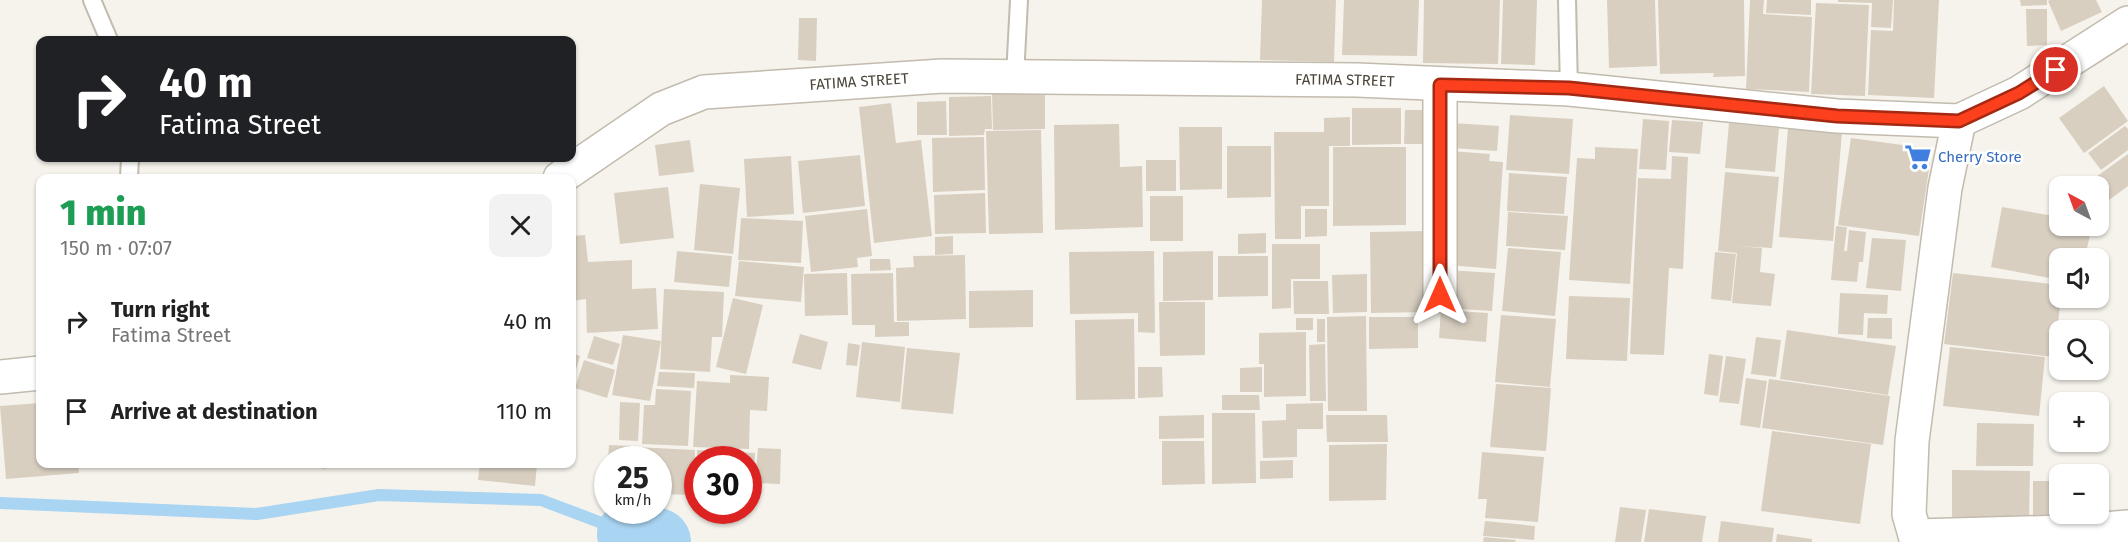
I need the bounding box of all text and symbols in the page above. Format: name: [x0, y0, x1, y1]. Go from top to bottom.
pin: [2030, 44, 2081, 95]
icon: arrive: [2039, 53, 2072, 86]
text: 40 m: [159, 58, 253, 108]
icon: right: [60, 60, 138, 138]
street label: FATIMA STREET: [809, 69, 910, 94]
street label: FATIMA STREET: [1295, 70, 1395, 91]
text: Fatima Street: [159, 109, 321, 141]
supermarket icon: Cherry Store: [1903, 142, 1933, 172]
place label: Cherry Store: [1938, 148, 2022, 166]
north arrow: [2049, 176, 2109, 236]
map controls: [2049, 176, 2109, 524]
text: 1 min: [60, 191, 146, 235]
button: close: [489, 194, 552, 257]
text: 150 m · 07:07: [60, 236, 172, 260]
button: sound: [2049, 248, 2109, 308]
position arrow: [1408, 263, 1472, 327]
text: Turn right: [111, 296, 210, 323]
icon: right: [60, 305, 93, 338]
text: 40 m: [503, 308, 552, 335]
button: search: [2049, 320, 2109, 380]
text: Fatima Street: [111, 323, 231, 347]
button: +: [2049, 392, 2109, 452]
icon: arrive: [60, 395, 93, 428]
text: Arrive at destination: [111, 398, 318, 425]
text: 110 m: [496, 398, 552, 425]
speed limit sign: 30: [684, 446, 762, 524]
text: 25: [617, 460, 649, 496]
button: −: [2049, 464, 2109, 524]
text: km/h: [614, 491, 652, 509]

